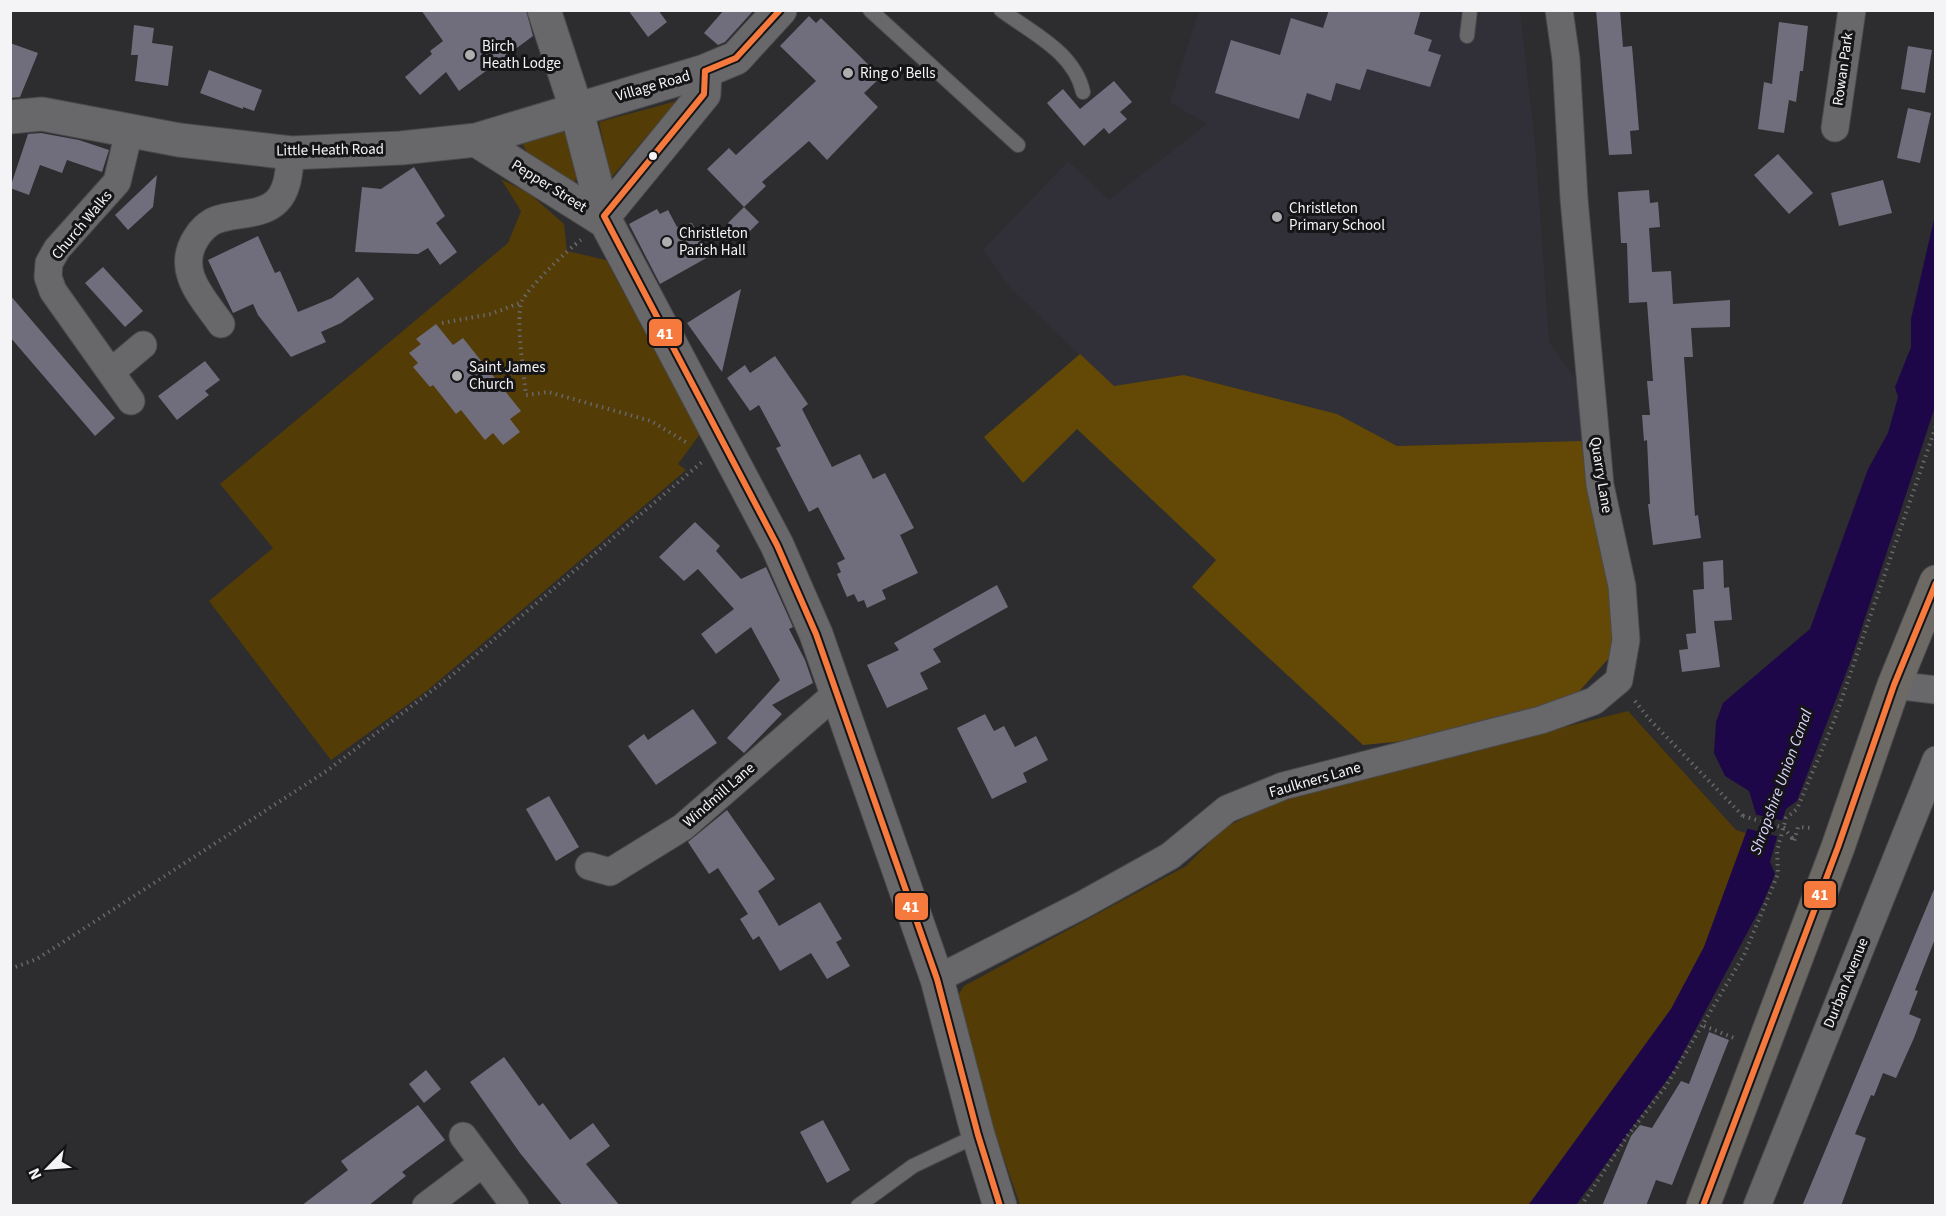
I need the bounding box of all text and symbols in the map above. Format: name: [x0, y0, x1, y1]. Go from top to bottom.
street label: Rowan Park: [1827, 30, 1859, 107]
place label: Birch Heath Lodge: [482, 36, 561, 74]
marker: Birch Heath Lodge: [463, 48, 477, 62]
place label: Ring o' Bells: [860, 63, 936, 84]
street label: Village Road: [613, 65, 693, 107]
marker: Ring o' Bells: [841, 66, 855, 80]
street label: Little Heath Road: [276, 139, 384, 161]
unlabelled marker: [647, 150, 659, 162]
street label: Pepper Street: [507, 154, 591, 218]
street label: Church Walks: [47, 186, 117, 264]
place label: Christleton Primary School: [1289, 198, 1385, 236]
marker: Christleton Primary School: [1270, 210, 1284, 224]
place label: Christleton Parish Hall: [679, 223, 748, 261]
marker: Christleton Parish Hall: [660, 235, 674, 249]
line badge: 41: [648, 318, 683, 347]
text: 41: [657, 323, 673, 345]
place label: Saint James Church: [469, 357, 545, 395]
marker: Saint James Church: [450, 369, 464, 383]
street label: Quarry Lane: [1585, 435, 1617, 515]
water label: Shropshire Union Canal: [1744, 706, 1818, 858]
street label: Faulkners Lane: [1267, 757, 1363, 803]
street label: Windmill Lane: [678, 758, 760, 832]
line badge: 41: [1803, 880, 1837, 909]
text: 41: [1812, 884, 1828, 906]
line badge: 41: [894, 892, 929, 921]
text: 41: [903, 896, 919, 918]
street label: Durban Avenue: [1818, 935, 1874, 1031]
north arrow: [18, 1138, 78, 1198]
text: N: [23, 1164, 48, 1183]

